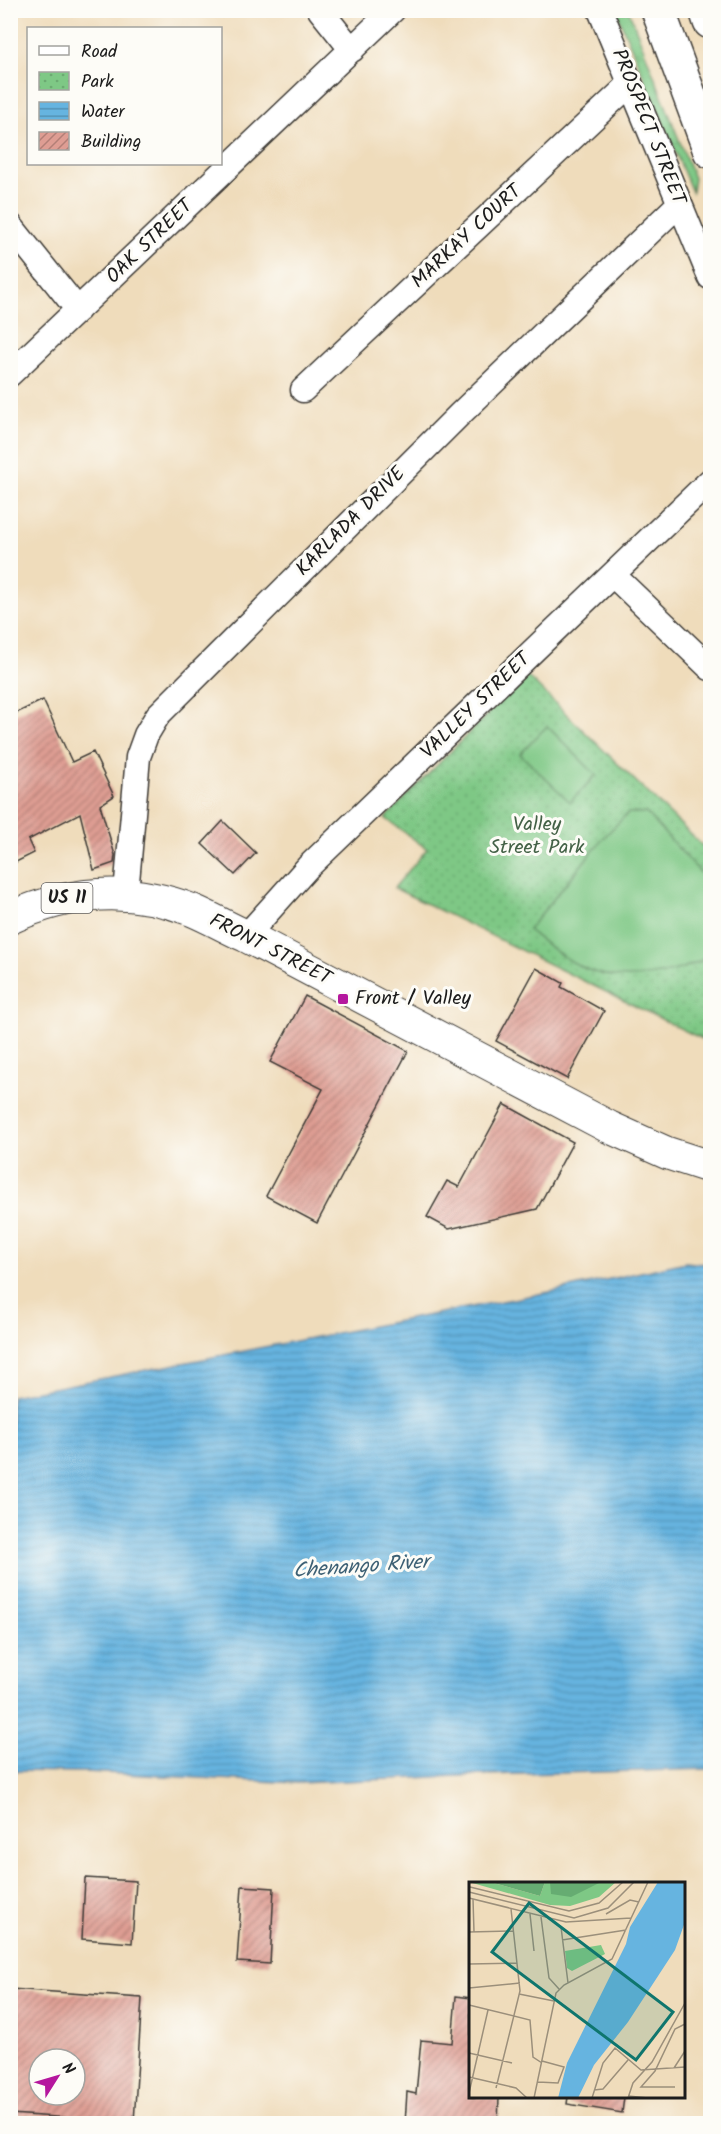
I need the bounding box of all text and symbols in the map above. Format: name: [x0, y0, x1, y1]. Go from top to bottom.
legend: [27, 27, 222, 165]
text: Road: [81, 38, 118, 67]
street label: PROSPECT STREET: [602, 44, 695, 212]
text: Park: [81, 68, 114, 97]
text: Water: [81, 98, 126, 127]
text: Building: [81, 128, 141, 157]
street label: MARKAY COURT: [404, 175, 531, 297]
street label: OAK STREET: [99, 190, 203, 292]
street label: KARLADA DRIVE: [288, 459, 414, 585]
street label: VALLEY STREET: [413, 643, 540, 767]
park label: Valley Street Park: [490, 809, 585, 864]
road number: US 11: [42, 883, 92, 913]
street label: FRONT STREET: [203, 905, 339, 996]
place label: Front / Valley: [355, 983, 471, 1015]
marker: Front / Valley: [336, 992, 350, 1006]
water label: Chenango River: [292, 1546, 434, 1588]
inset map: [469, 1882, 685, 2098]
north arrow: [27, 2047, 87, 2107]
text: N: [55, 2057, 81, 2080]

